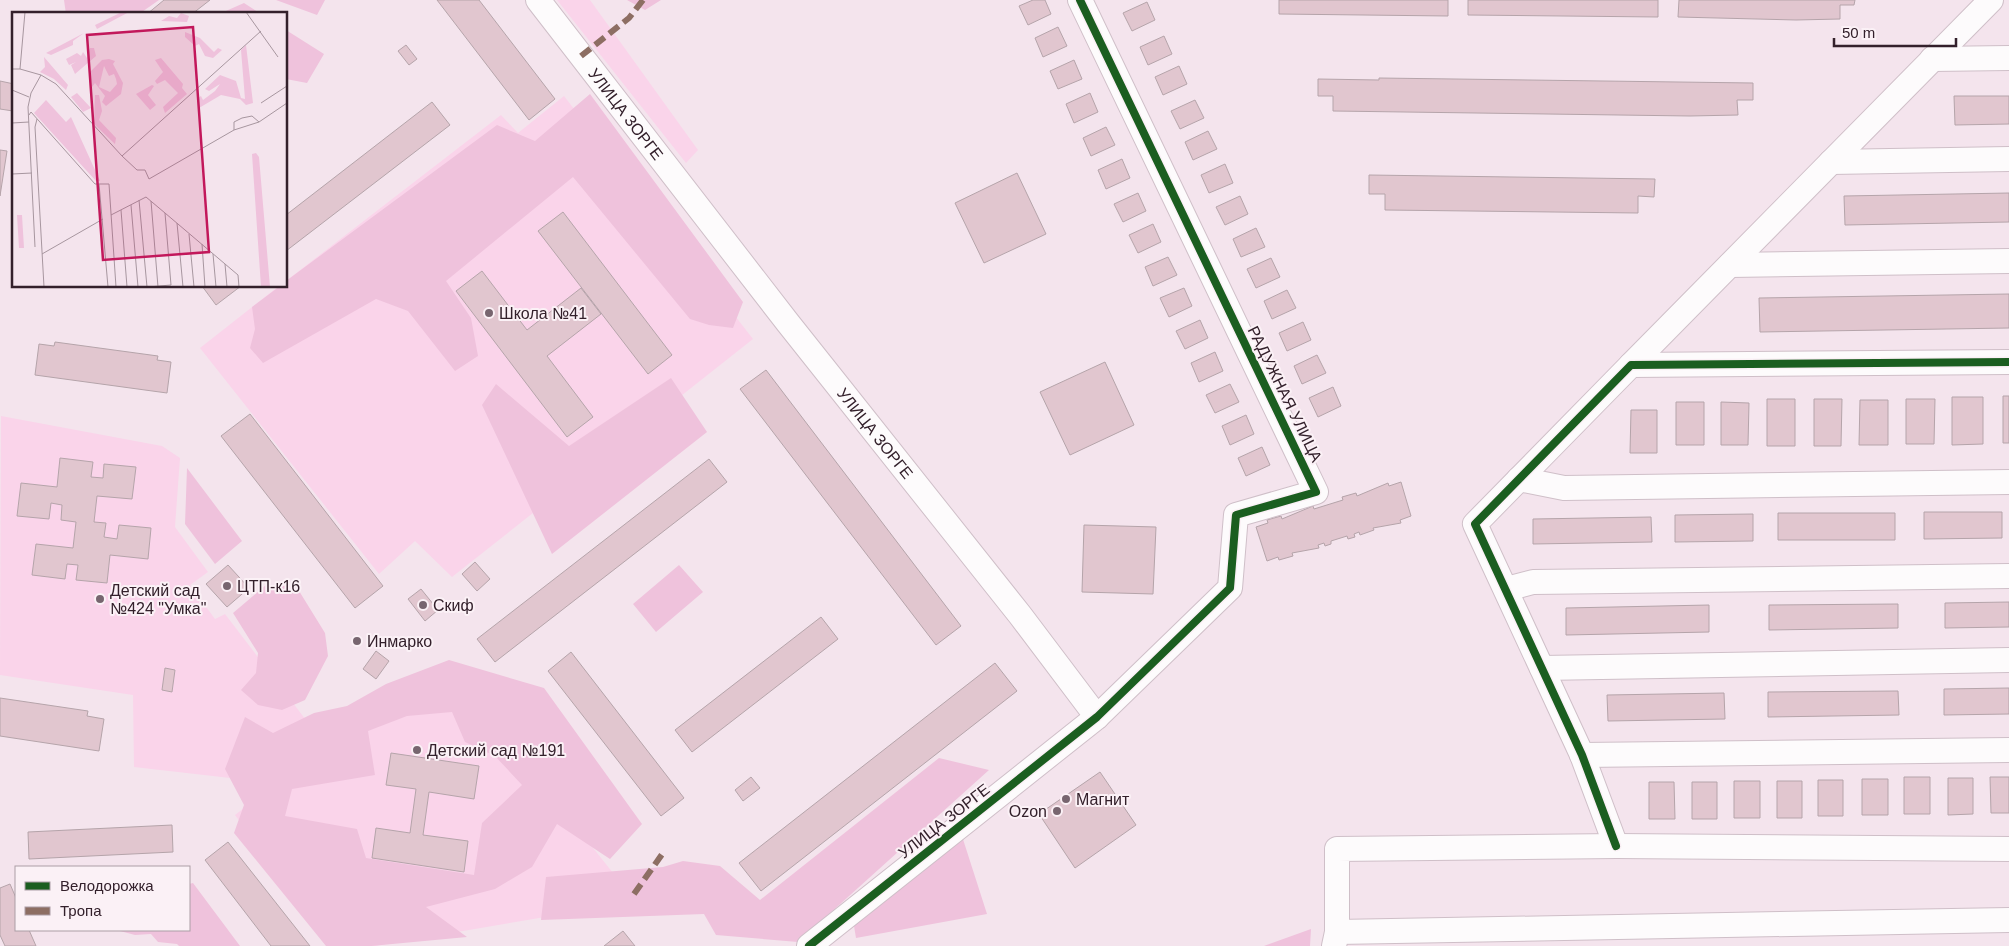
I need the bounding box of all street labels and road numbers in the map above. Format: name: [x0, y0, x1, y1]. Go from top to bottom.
street label: УЛИЦА ЗОРГЕ: [586, 65, 667, 163]
street label: РАДУЖНАЯ УЛИЦА: [1245, 323, 1325, 465]
street label: УЛИЦА ЗОРГЕ: [834, 384, 916, 482]
street label: УЛИЦА ЗОРГЕ: [895, 780, 993, 862]

